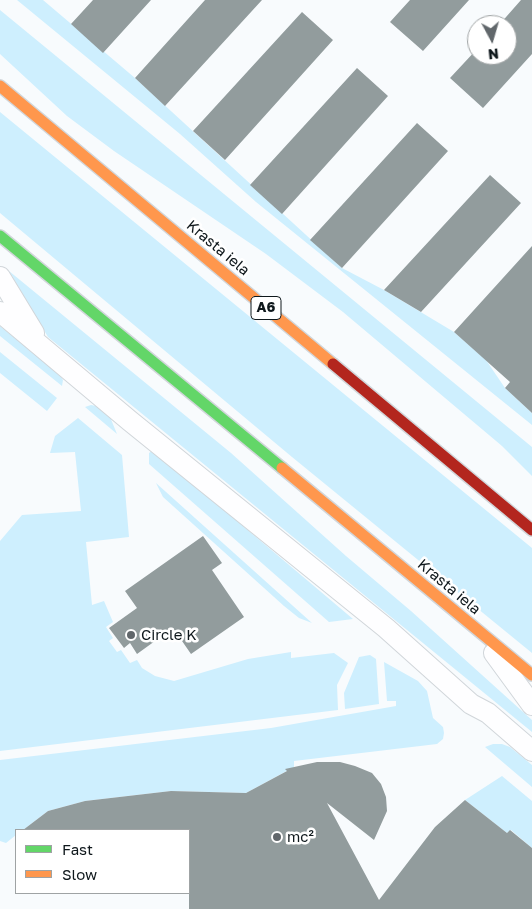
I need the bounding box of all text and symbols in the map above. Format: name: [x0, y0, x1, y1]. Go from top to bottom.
north arrow: [467, 15, 517, 65]
text: N: [487, 45, 500, 63]
street label: Krasta iela: [183, 216, 253, 280]
road number: A6: [251, 296, 281, 320]
street label: Krasta iela: [414, 555, 484, 619]
place label: Circle K: [141, 626, 197, 644]
marker: Circle K: [125, 629, 137, 641]
place label: mc²: [287, 828, 314, 846]
legend: [15, 829, 190, 894]
marker: mc²: [271, 831, 283, 843]
text: Fast: [62, 840, 93, 858]
text: Slow: [62, 865, 97, 883]

